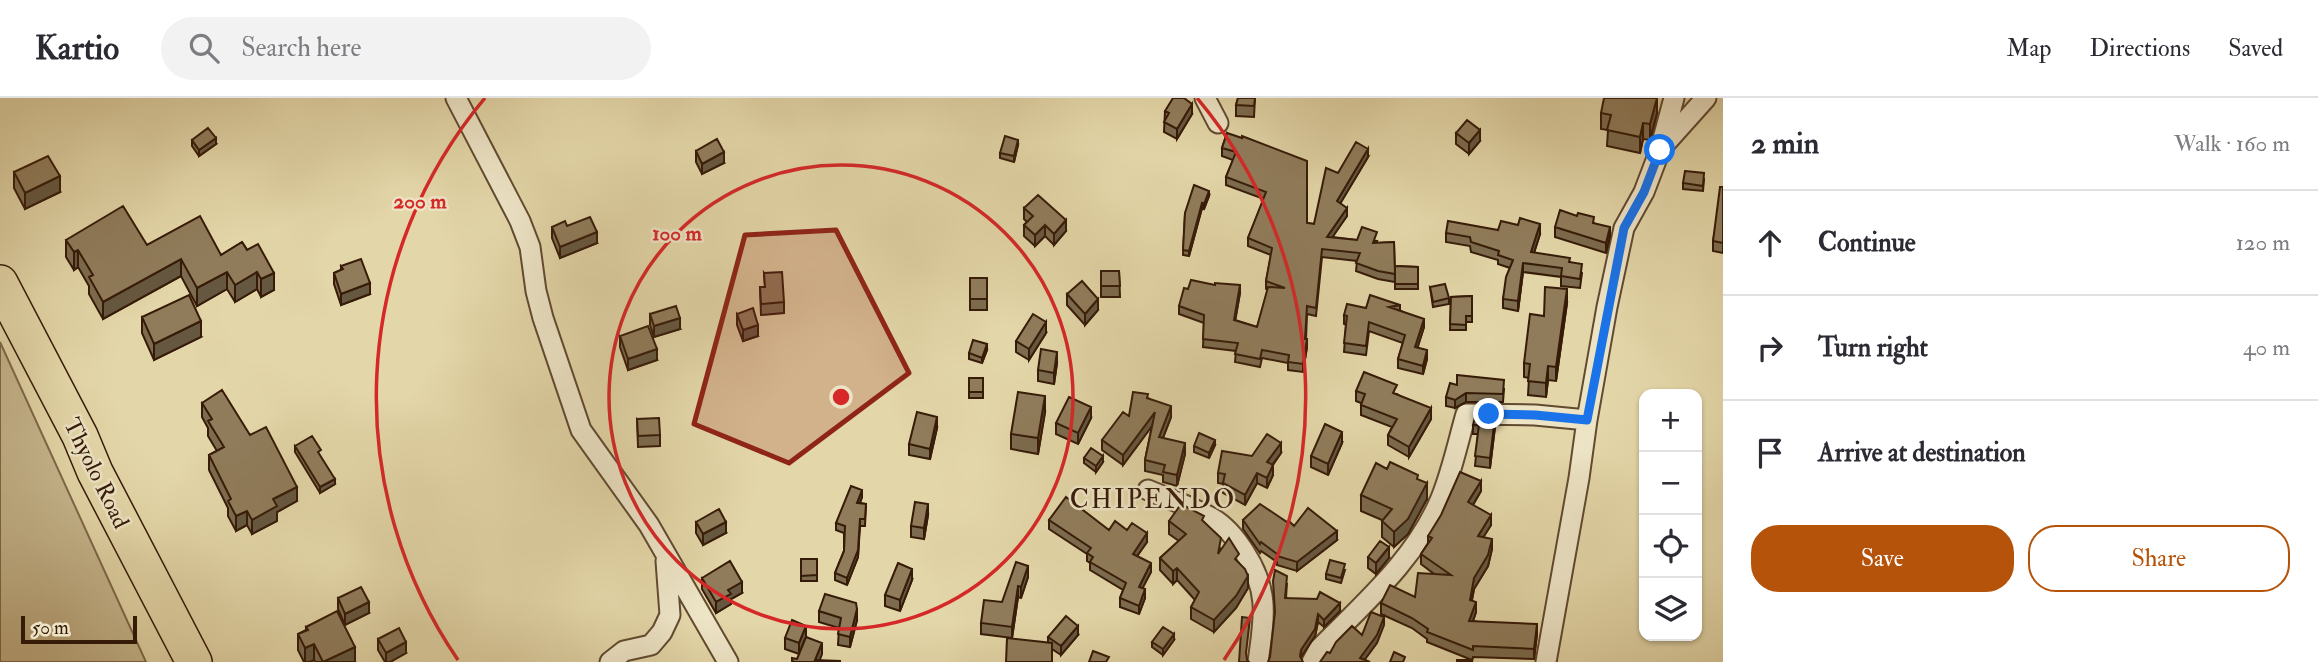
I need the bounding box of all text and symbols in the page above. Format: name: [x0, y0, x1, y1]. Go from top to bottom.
search box: [161, 17, 651, 80]
text: Kartio: [35, 28, 119, 69]
icon: search: [185, 29, 223, 67]
text: Search here: [241, 32, 361, 64]
text: Map: [2006, 33, 2051, 64]
text: Directions: [2089, 33, 2190, 64]
text: Saved: [2228, 33, 2283, 64]
text: 2 min: [1751, 125, 1819, 162]
text: Walk · 160 m: [2174, 129, 2290, 158]
route start: [1644, 134, 1675, 165]
text: 200 m: [394, 188, 447, 215]
text: 100 m: [652, 220, 703, 247]
icon: ahead: [1751, 224, 1789, 262]
text: Continue: [1818, 227, 1916, 259]
text: 120 m: [2236, 228, 2290, 257]
icon: right: [1751, 329, 1789, 367]
text: Turn right: [1818, 332, 1928, 364]
text: 40 m: [2243, 333, 2290, 362]
centre of rings: [829, 385, 853, 409]
map controls: [1639, 389, 1702, 641]
button: +: [1639, 389, 1702, 452]
route end: [1473, 398, 1504, 429]
street label: Thyolo Road: [57, 413, 136, 533]
icon: arrive: [1751, 434, 1789, 472]
text: Arrive at destination: [1818, 437, 2026, 469]
button: −: [1639, 452, 1702, 515]
district label: CHIPENDO: [1070, 484, 1236, 516]
button: locate: [1639, 515, 1702, 578]
button: Save: [1751, 525, 2014, 592]
button: Share: [2028, 525, 2290, 592]
button: layers: [1639, 578, 1702, 641]
scale bar: [21, 613, 136, 645]
text: 50 m: [32, 616, 69, 640]

